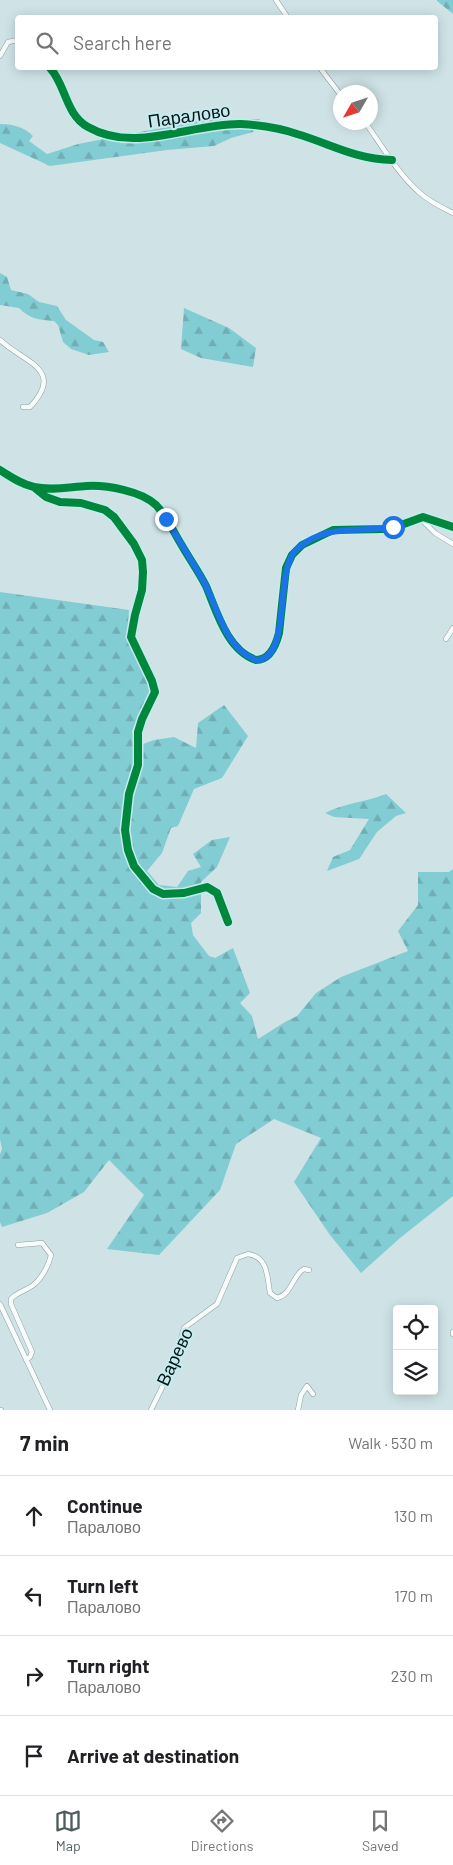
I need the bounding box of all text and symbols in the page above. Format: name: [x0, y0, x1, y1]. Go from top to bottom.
search box: [15, 15, 438, 70]
icon: search: [33, 29, 61, 57]
text: Search here: [73, 31, 172, 54]
north arrow: [333, 85, 378, 130]
street label: Паралово: [146, 98, 232, 132]
route end: [155, 508, 178, 531]
route start: [382, 516, 405, 539]
map controls: [393, 1305, 438, 1395]
button: locate: [393, 1305, 438, 1350]
street label: Варево: [151, 1324, 197, 1389]
button: layers: [393, 1350, 438, 1395]
text: 7 min: [20, 1430, 69, 1455]
text: Walk · 530 m: [348, 1433, 433, 1452]
text: Continue: [67, 1494, 143, 1517]
icon: ahead: [20, 1502, 48, 1530]
text: 130 m: [394, 1506, 433, 1525]
text: Паралово: [67, 1517, 141, 1536]
text: Turn left: [67, 1574, 138, 1597]
icon: left: [20, 1582, 48, 1610]
text: 170 m: [394, 1586, 433, 1605]
text: Паралово: [67, 1597, 141, 1616]
text: Turn right: [67, 1654, 149, 1677]
icon: right: [20, 1662, 48, 1690]
text: 230 m: [391, 1666, 433, 1685]
text: Паралово: [67, 1677, 141, 1696]
icon: arrive: [20, 1742, 48, 1770]
text: Arrive at destination: [67, 1744, 239, 1767]
tab: Map: [54, 1807, 82, 1854]
tab: Directions: [191, 1807, 253, 1854]
tab: Saved: [362, 1807, 399, 1854]

